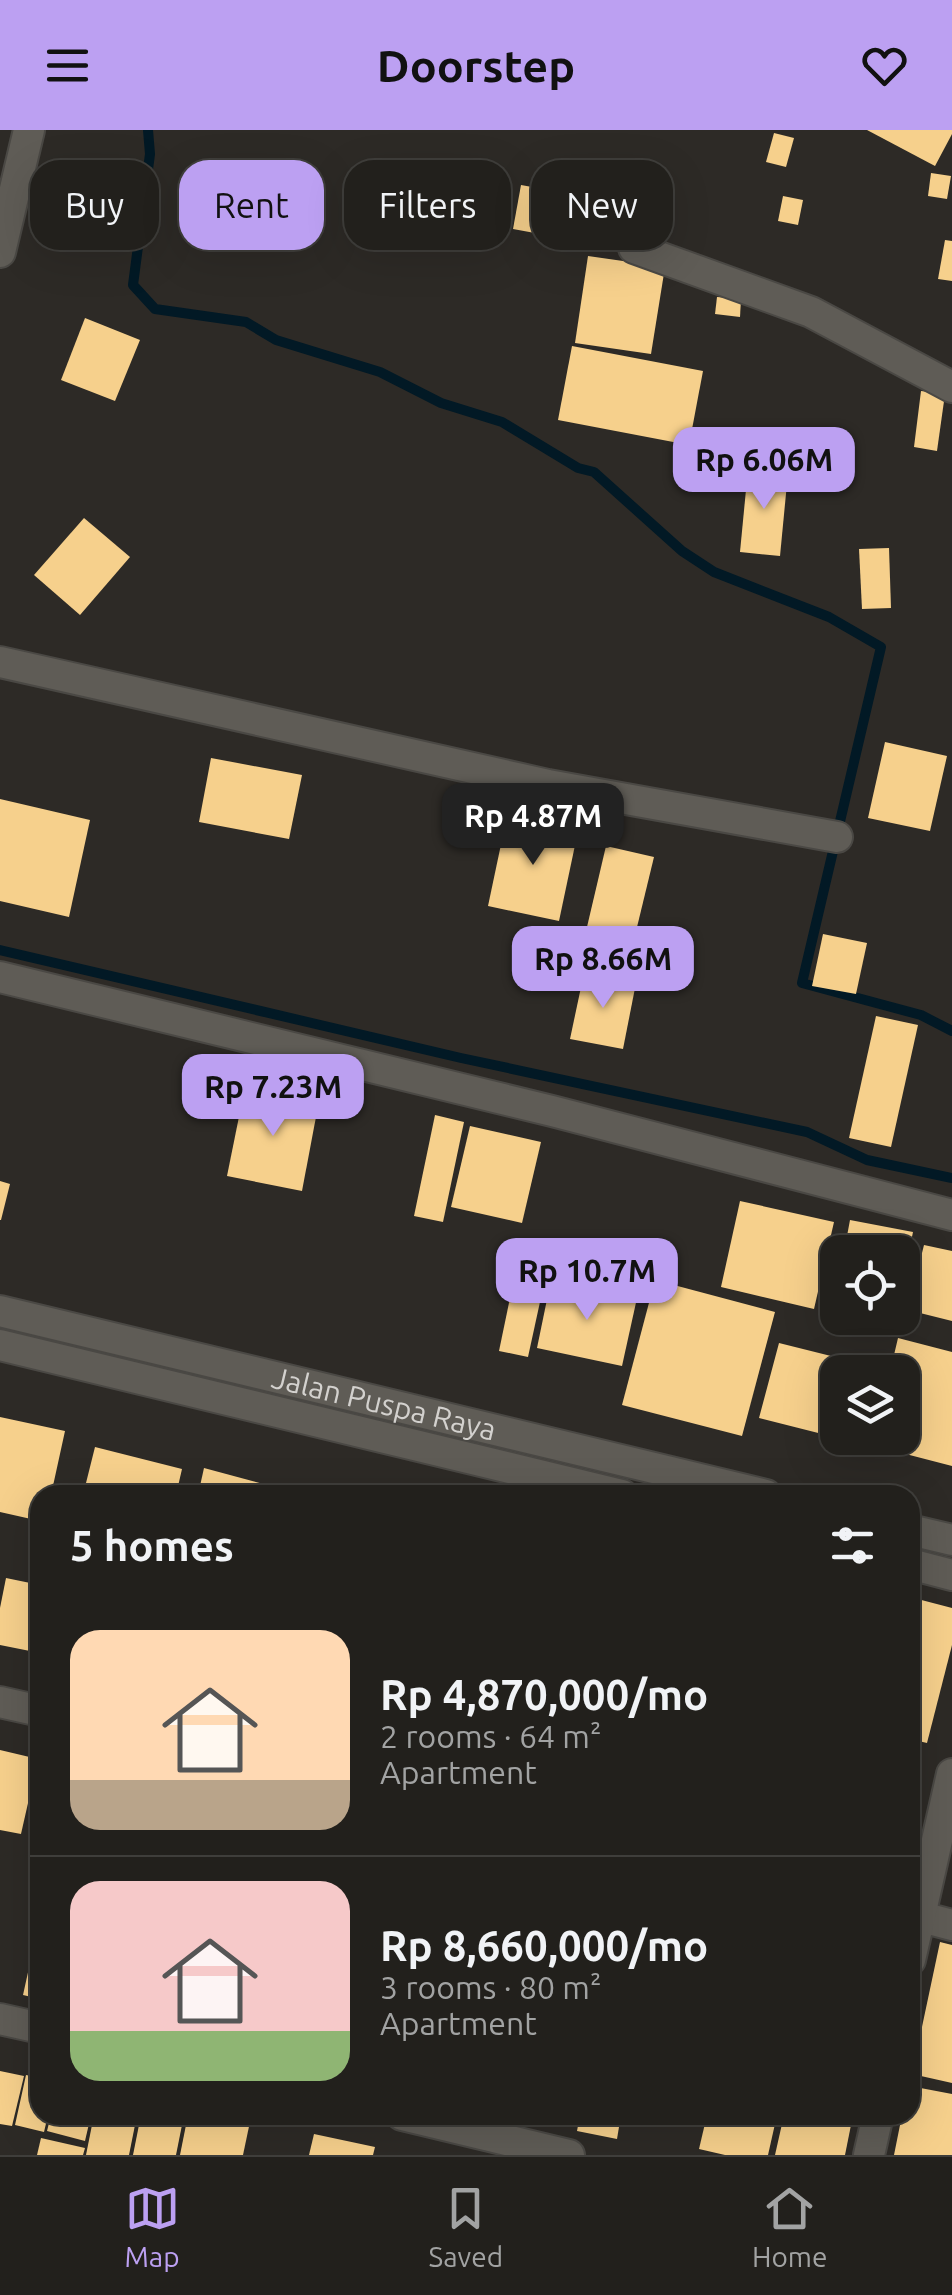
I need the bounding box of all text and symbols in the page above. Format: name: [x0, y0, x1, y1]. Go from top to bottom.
icon: menu: [40, 38, 95, 93]
icon: heart: [857, 38, 912, 93]
text: Doorstep: [377, 40, 575, 91]
chip: Buy: [30, 160, 159, 250]
chip: Rent: [179, 160, 324, 250]
chip: Filters: [344, 160, 511, 250]
chip: New: [531, 160, 673, 250]
pin: Rp 6.06M: [661, 427, 867, 512]
text: Rp 6.06M: [695, 441, 833, 477]
pin: Rp 4.87M: [430, 783, 636, 868]
text: Rp 4.87M: [464, 797, 602, 833]
pin: Rp 8.66M: [500, 926, 706, 1011]
text: Rp 8.66M: [534, 940, 672, 976]
pin: Rp 7.23M: [170, 1054, 376, 1139]
text: Rp 7.23M: [204, 1068, 342, 1104]
map controls: [820, 1235, 920, 1455]
button: locate: [820, 1235, 920, 1335]
pin: Rp 10.7M: [484, 1238, 690, 1323]
text: Rp 10.7M: [518, 1252, 656, 1288]
button: layers: [820, 1355, 920, 1455]
street label: Jalan Puspa Raya: [269, 1360, 500, 1447]
icon: filters: [825, 1518, 880, 1573]
text: 5 homes: [70, 1522, 234, 1569]
icon: home: [150, 1670, 270, 1790]
text: Rp 4,870,000/mo: [380, 1671, 708, 1718]
text: 2 rooms · 64 m²: [380, 1718, 601, 1754]
text: Apartment: [380, 1754, 537, 1790]
icon: home: [150, 1921, 270, 2041]
text: Rp 8,660,000/mo: [380, 1922, 708, 1969]
text: 3 rooms · 80 m²: [380, 1969, 601, 2005]
text: Apartment: [380, 2005, 537, 2041]
tab: Map: [124, 2181, 180, 2272]
tab: Saved: [429, 2181, 503, 2272]
tab: Home: [752, 2181, 828, 2272]

